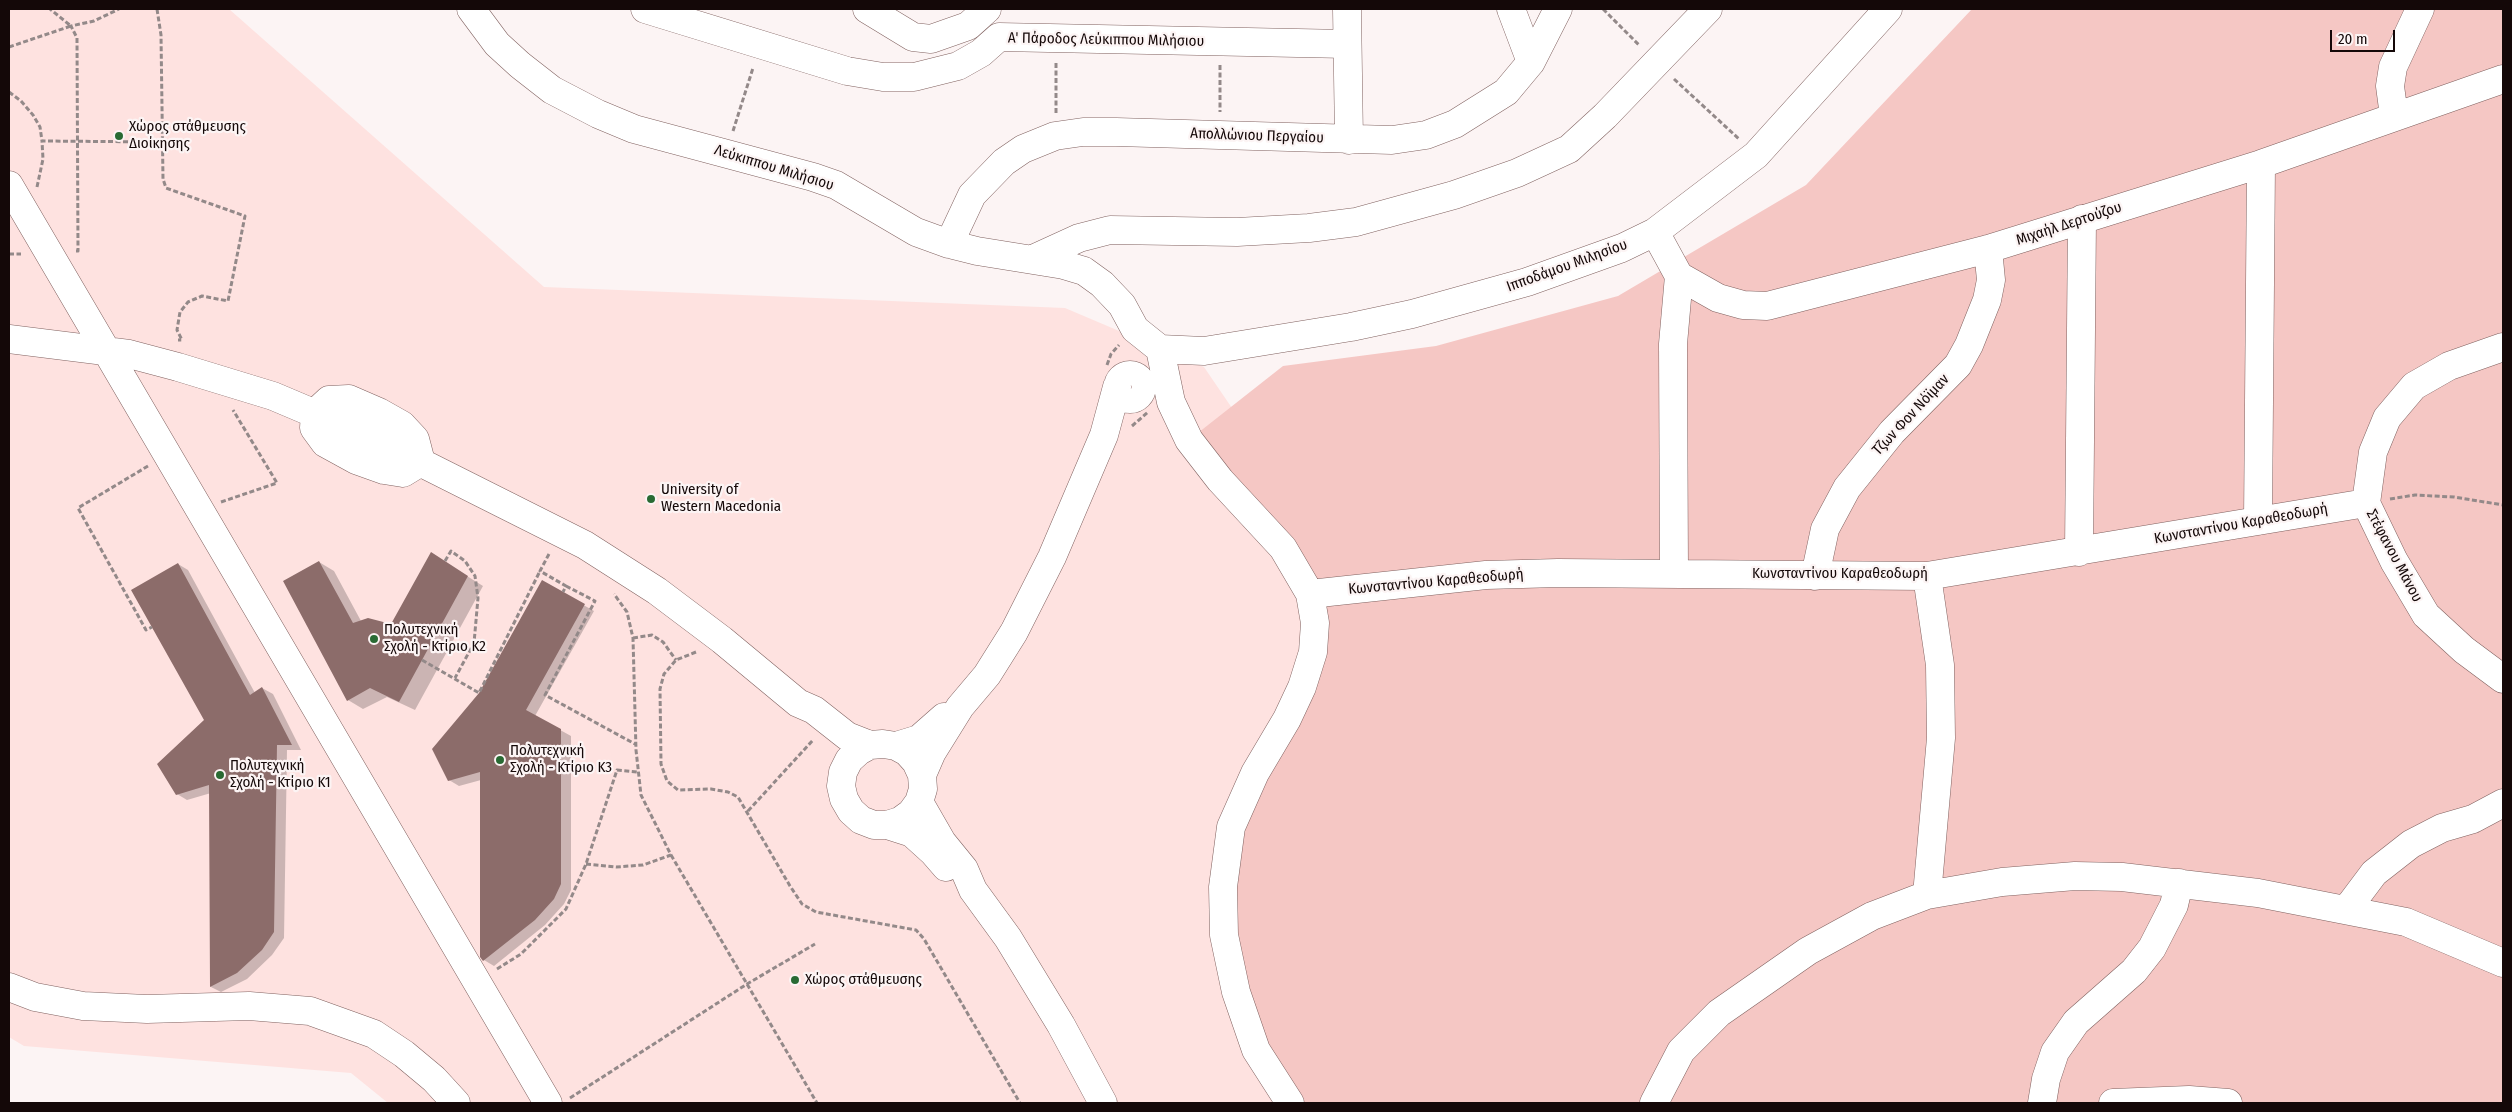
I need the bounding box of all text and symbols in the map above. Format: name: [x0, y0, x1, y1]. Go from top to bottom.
scale bar: [2332, 20, 2397, 52]
street label: Α' Πάροδος Λεύκιππου Μιλήσιου: [1008, 29, 1204, 51]
text: 20 m: [2338, 30, 2368, 48]
place label: Χώρος στάθμευσης Διοίκησης: [129, 118, 246, 153]
street label: Απολλώνιου Περγαίου: [1190, 125, 1324, 147]
marker: Χώρος στάθμευσης Διοίκησης: [113, 130, 125, 142]
street label: Λεύκιππου Μιλήσιου: [712, 141, 836, 195]
street label: Μιχαήλ Δερτούζου: [2014, 198, 2124, 250]
street label: Ιπποδάμου Μιλησίου: [1504, 236, 1630, 296]
street label: Τζων Φον Νόϊμαν: [1869, 371, 1953, 459]
place label: University of Western Macedonia: [661, 481, 781, 516]
marker: University of Western Macedonia: [645, 493, 657, 505]
street label: Κωνσταντίνου Καραθεοδωρή: [2153, 500, 2329, 548]
street label: Στέφανου Μάνου: [2362, 507, 2426, 605]
street label: Κωνσταντίνου Καραθεοδωρή: [1348, 565, 1524, 599]
street label: Κωνσταντίνου Καραθεοδωρή: [1752, 565, 1928, 583]
place label: Πολυτεχνική Σχολή - Κτίριο Κ2: [384, 621, 486, 656]
marker: Πολυτεχνική Σχολή - Κτίριο Κ2: [368, 633, 380, 645]
place label: Πολυτεχνική Σχολή - Κτίριο Κ3: [510, 742, 612, 777]
marker: Πολυτεχνική Σχολή - Κτίριο Κ3: [494, 754, 506, 766]
place label: Πολυτεχνική Σχολή - Κτίριο Κ1: [230, 757, 331, 792]
marker: Πολυτεχνική Σχολή - Κτίριο Κ1: [214, 769, 226, 781]
place label: Χώρος στάθμευσης: [805, 971, 922, 989]
marker: Χώρος στάθμευσης: [789, 974, 801, 986]

